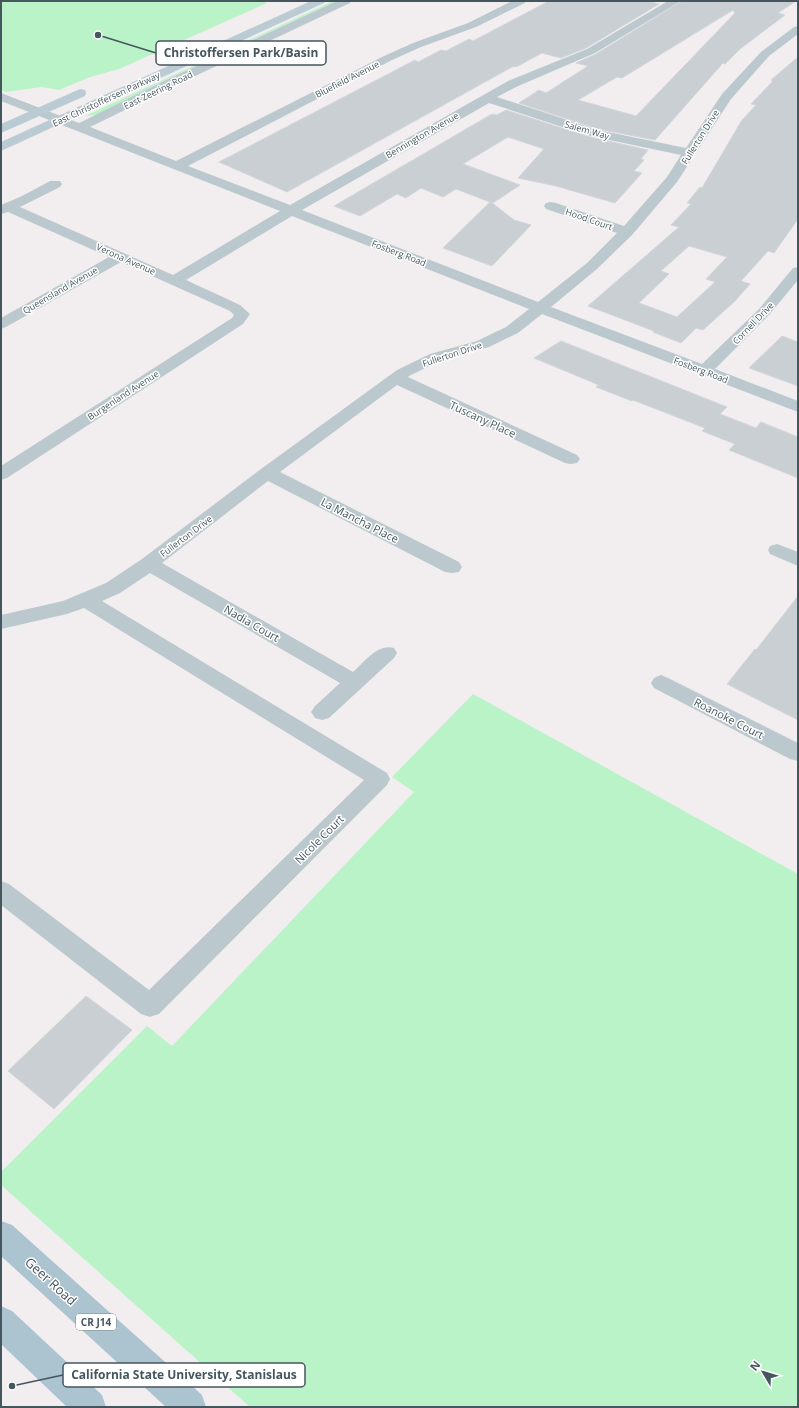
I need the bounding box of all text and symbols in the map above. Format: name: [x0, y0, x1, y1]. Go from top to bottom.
callout: Christoffersen Park/Basin: [156, 41, 326, 65]
text: Christoffersen Park/Basin: [164, 44, 318, 61]
street label: Bluefield Avenue: [313, 57, 381, 101]
street label: East Christoffersen Parkway: [50, 68, 162, 130]
street label: East Zeering Road: [121, 68, 195, 112]
street label: Fullerton Drive: [678, 107, 722, 167]
street label: Bennington Avenue: [383, 109, 461, 161]
street label: Salem Way: [563, 117, 611, 143]
street label: Hood Court: [564, 205, 614, 233]
street label: Fosberg Road: [370, 237, 428, 269]
street label: Verona Avenue: [94, 240, 158, 278]
street label: Queensland Avenue: [20, 263, 100, 317]
street label: Cornell Drive: [729, 299, 777, 347]
street label: Fullerton Drive: [421, 338, 483, 370]
street label: Fosberg Road: [672, 354, 730, 386]
street label: Burgenland Avenue: [85, 367, 161, 423]
street label: Tuscany Place: [447, 397, 519, 441]
street label: La Mancha Place: [319, 494, 401, 546]
street label: Fullerton Drive: [157, 512, 215, 560]
street label: Nadia Court: [222, 601, 282, 645]
street label: Roanoke Court: [692, 694, 767, 742]
street label: Nicole Court: [291, 811, 347, 867]
street label: Geer Road: [21, 1253, 81, 1309]
road number: CR J14: [76, 1314, 116, 1330]
north arrow: [743, 1352, 783, 1392]
text: N: [746, 1357, 763, 1374]
callout: California State University, Stanislaus: [63, 1363, 305, 1387]
text: California State University, Stanislaus: [71, 1366, 297, 1383]

